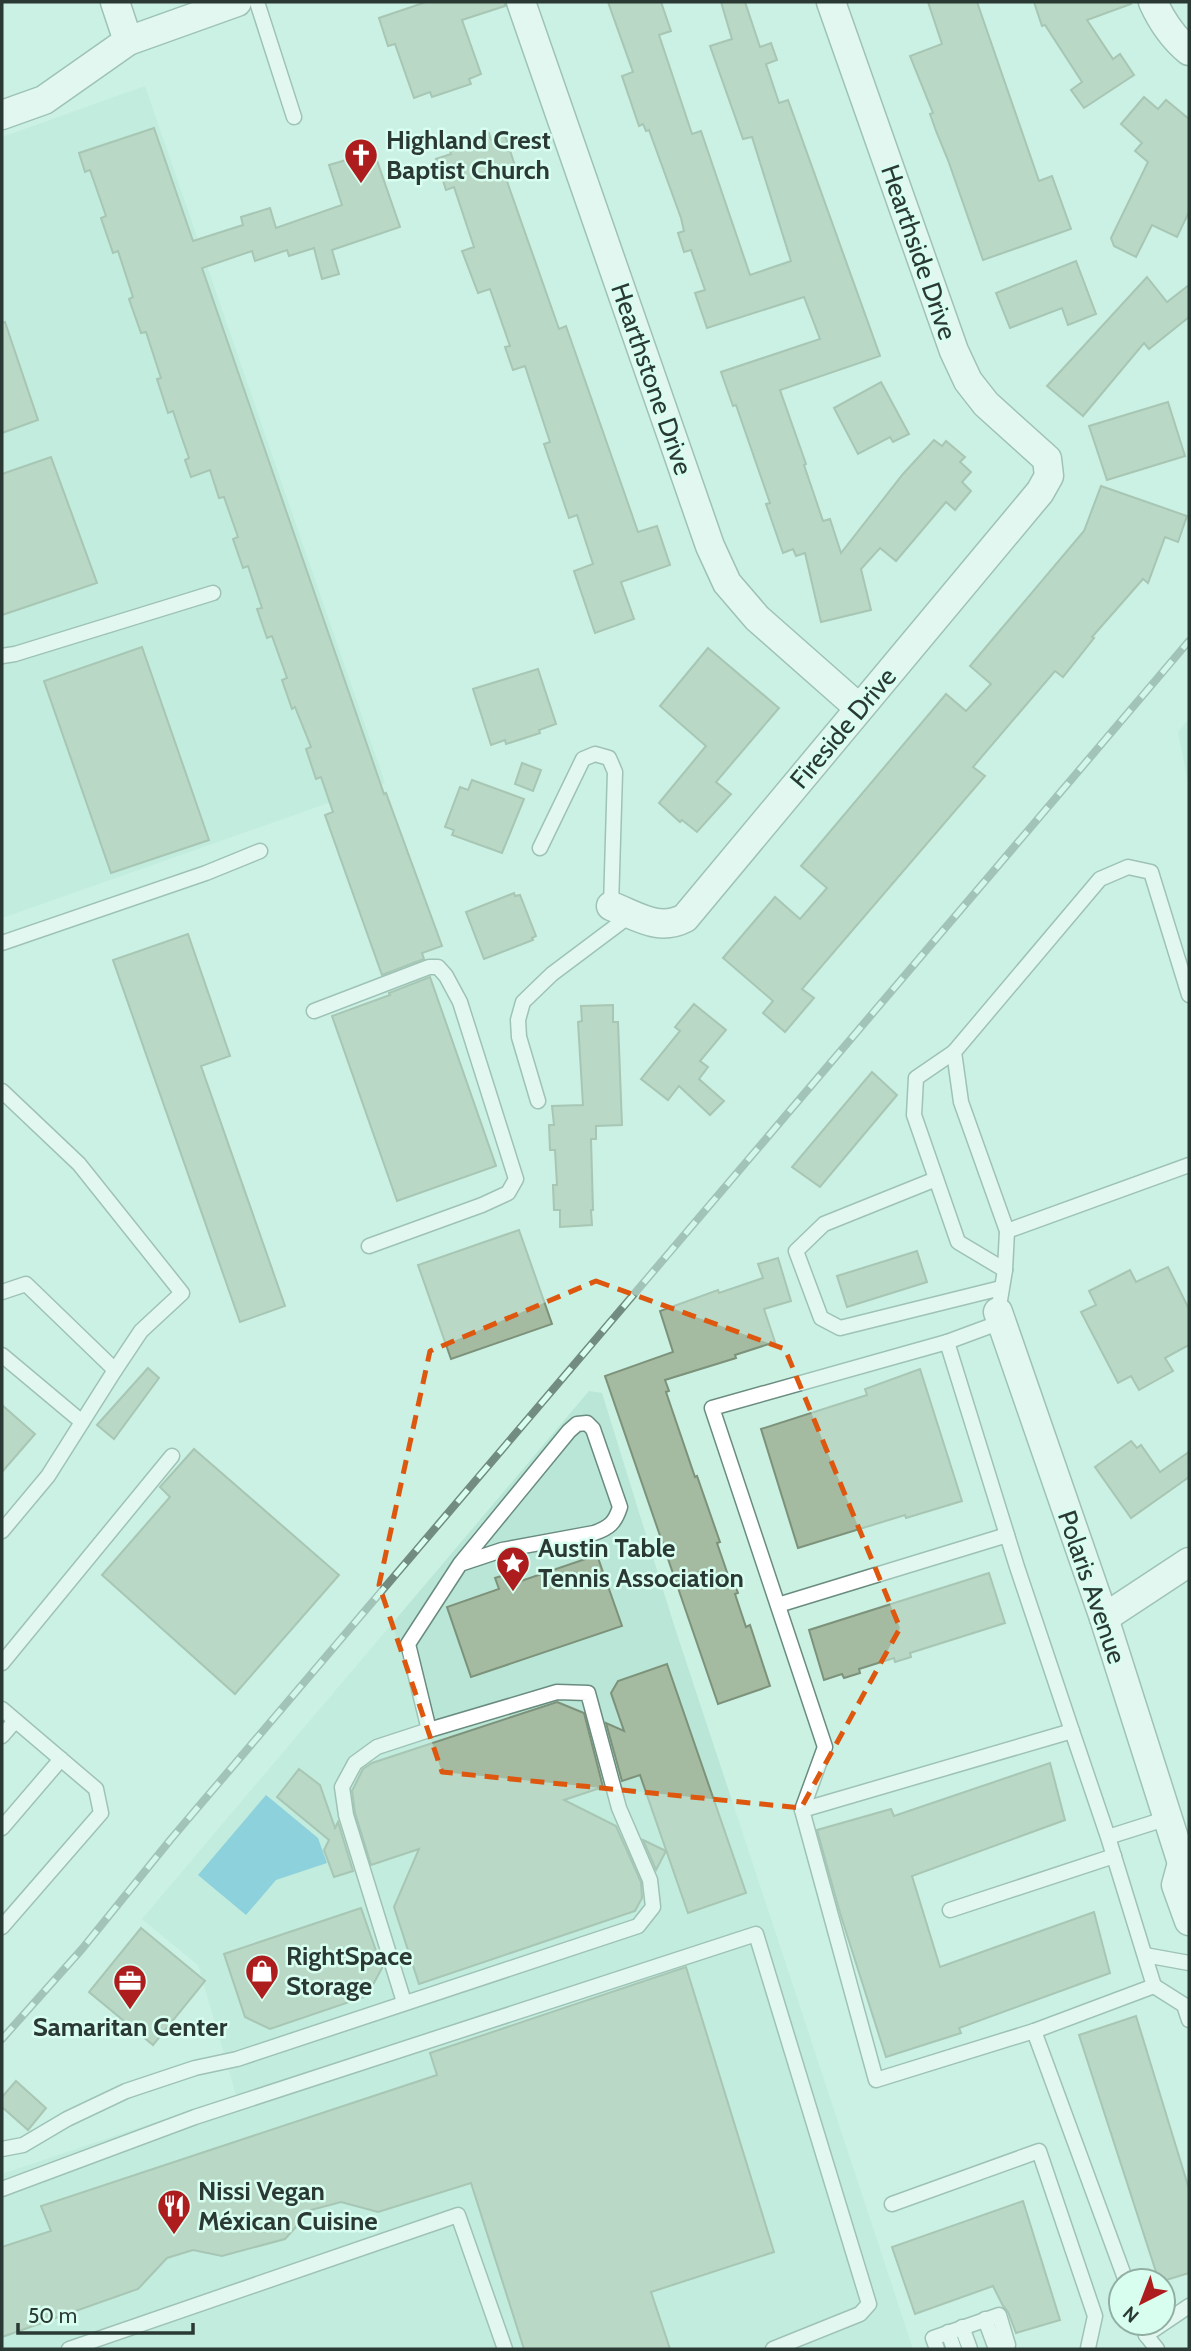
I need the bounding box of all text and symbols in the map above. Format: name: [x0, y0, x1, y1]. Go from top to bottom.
place label: Highland Crest Baptist Church: [386, 124, 551, 186]
church icon: Highland Crest Baptist Church: [342, 136, 380, 185]
street label: Hearthside Drive: [874, 160, 964, 344]
street label: Hearthstone Drive: [604, 279, 700, 479]
street label: Fireside Drive: [783, 661, 903, 795]
street label: Polaris Avenue: [1051, 1506, 1133, 1668]
place label: Austin Table Tennis Association: [538, 1532, 744, 1594]
place icon: Austin Table Tennis Association: [494, 1544, 532, 1593]
place label: RightSpace Storage: [286, 1940, 412, 2002]
shop icon: RightSpace Storage: [243, 1952, 281, 2001]
office icon: Samaritan Center: [111, 1962, 149, 2011]
place label: Samaritan Center: [33, 2011, 228, 2043]
place label: Nissi Vegan Méxican Cuisine: [198, 2175, 378, 2237]
restaurant icon: Nissi Vegan Méxican Cuisine: [155, 2187, 193, 2236]
north arrow: [1107, 2267, 1177, 2337]
scale bar: [18, 2292, 192, 2336]
text: N: [1118, 2301, 1144, 2327]
text: 50 m: [28, 2303, 77, 2328]

